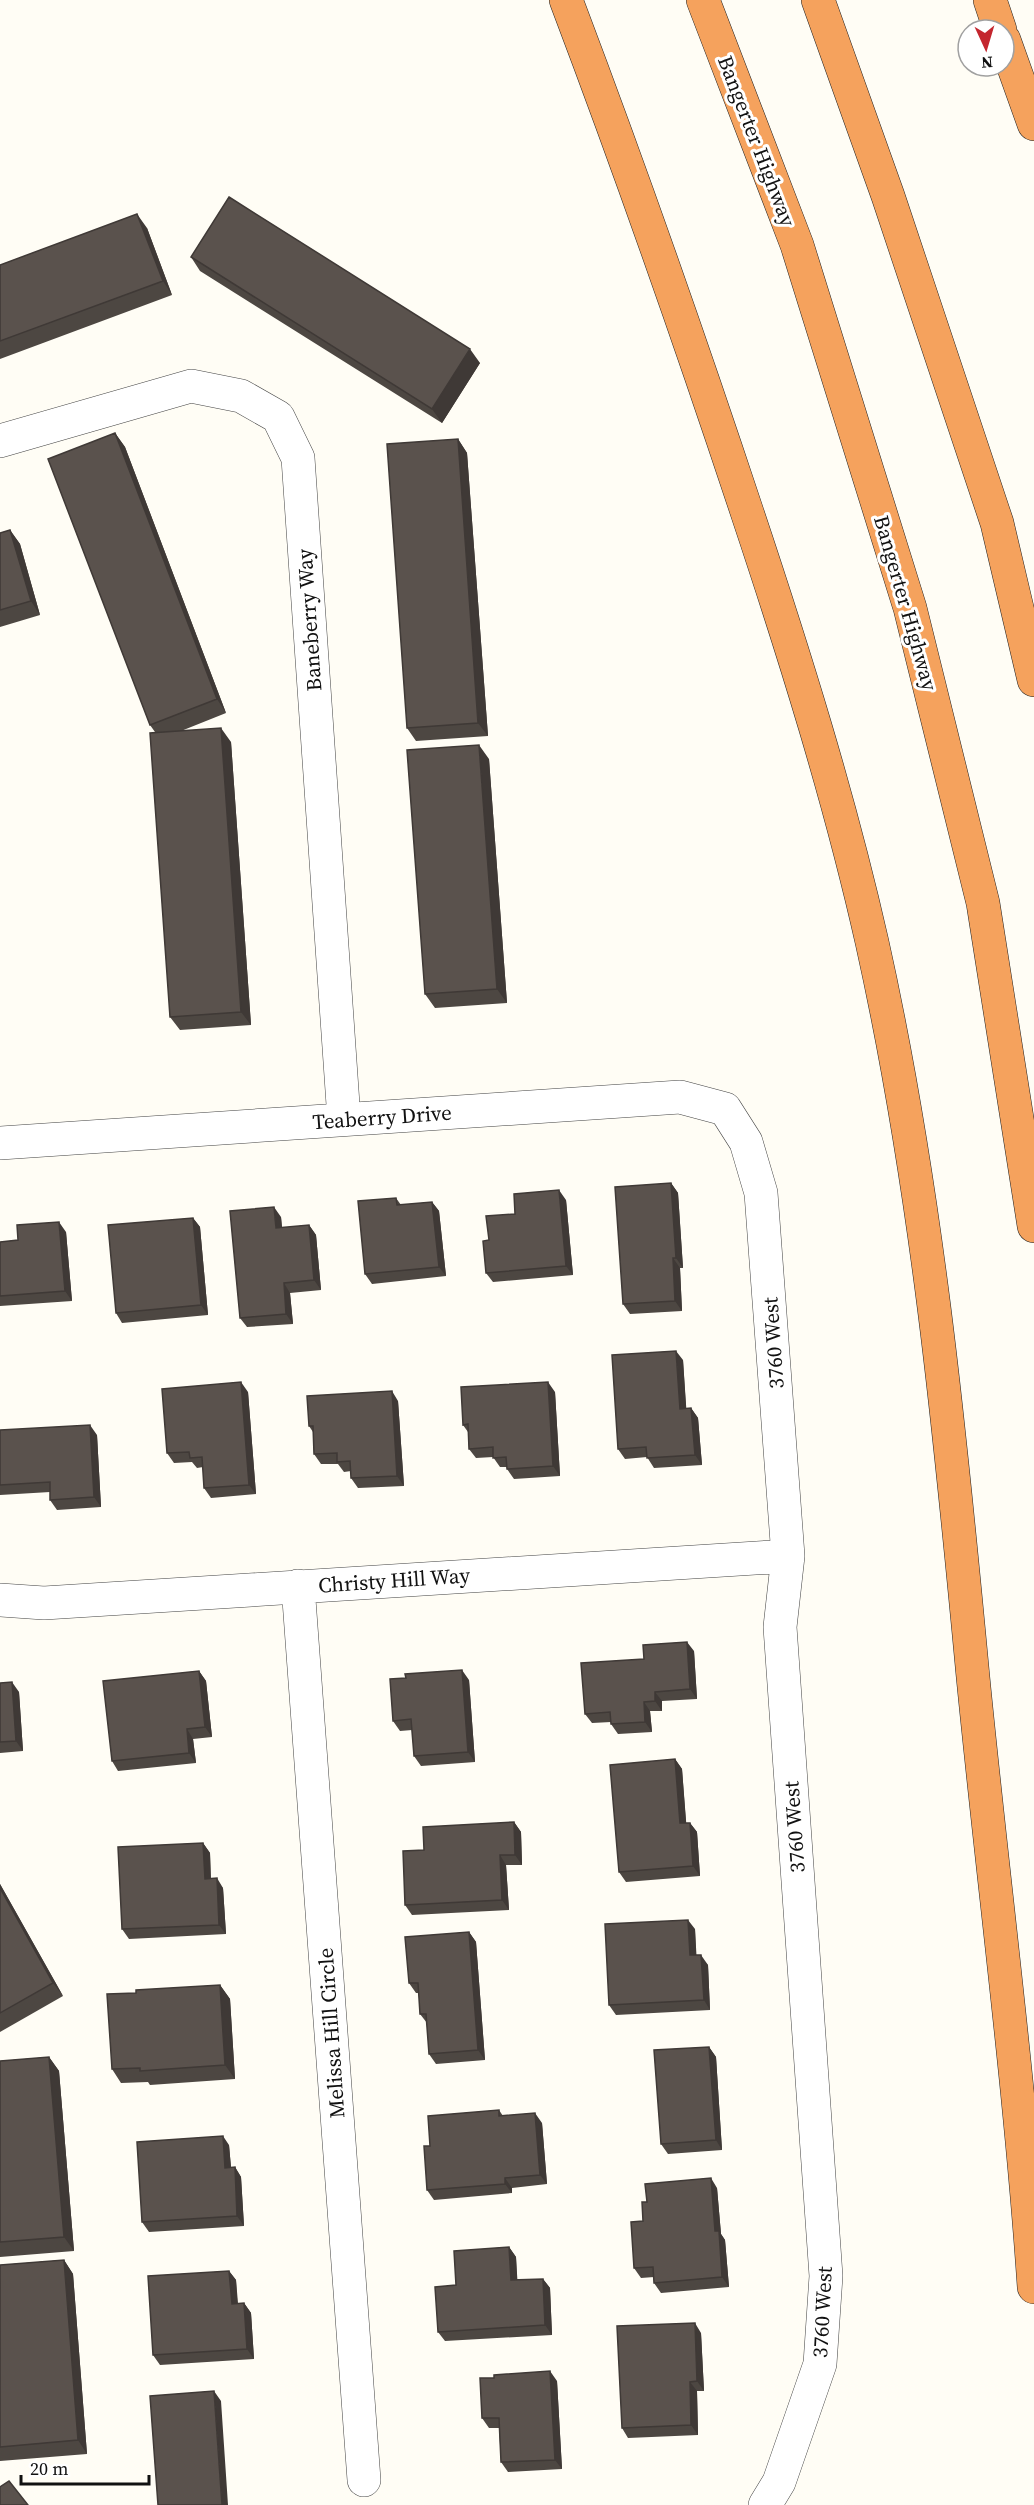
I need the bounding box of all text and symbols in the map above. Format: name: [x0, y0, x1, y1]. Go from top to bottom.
north arrow: [956, 18, 1016, 78]
street label: Bangerter Highway: [711, 51, 803, 231]
text: N: [980, 52, 994, 74]
street label: Bangerter Highway: [867, 512, 945, 694]
street label: Baneberry Way: [290, 548, 328, 692]
street label: Teaberry Drive: [311, 1098, 453, 1136]
street label: 3760 West: [755, 1296, 791, 1390]
street label: Christy Hill Way: [317, 1560, 471, 1600]
street label: 3760 West: [776, 1780, 812, 1874]
street label: Melissa Hill Circle: [311, 1947, 351, 2119]
street label: 3760 West: [805, 2265, 839, 2359]
scale bar: [21, 2448, 148, 2486]
text: 20 m: [30, 2456, 68, 2481]

